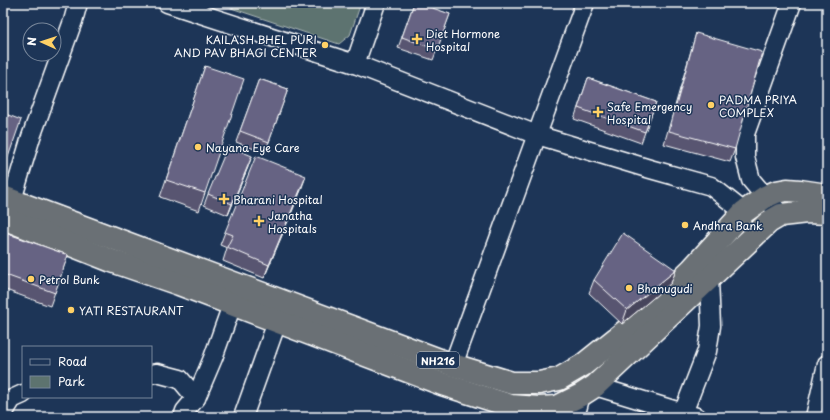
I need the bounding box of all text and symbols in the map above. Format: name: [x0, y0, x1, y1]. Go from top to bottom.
north arrow: [22, 22, 62, 62]
place label: Diet Hormone Hospital: [426, 25, 500, 55]
place label: KAILASH BHEL PURI AND PAV BHAGI CENTER: [174, 31, 317, 61]
marker: Diet Hormone Hospital: [411, 33, 423, 45]
text: N: [23, 36, 40, 46]
marker: KAILASH BHEL PURI AND PAV BHAGI CENTER: [320, 40, 330, 50]
place label: PADMA PRIYA COMPLEX: [719, 91, 798, 121]
place label: Safe Emergency Hospital: [607, 98, 692, 128]
marker: PADMA PRIYA COMPLEX: [706, 100, 716, 110]
marker: Safe Emergency Hospital: [592, 106, 604, 118]
place label: Nayana Eye Care: [206, 139, 300, 156]
marker: Nayana Eye Care: [193, 142, 203, 152]
place label: Bharani Hospital: [233, 191, 323, 208]
marker: Bharani Hospital: [218, 193, 230, 205]
place label: Janatha Hospitals: [268, 207, 317, 237]
marker: Janatha Hospitals: [253, 215, 265, 227]
place label: Andhra Bank: [693, 217, 763, 234]
marker: Andhra Bank: [680, 220, 690, 230]
place label: Petrol Bunk: [39, 271, 100, 288]
marker: Petrol Bunk: [26, 274, 36, 284]
place label: Bhanugudi: [637, 280, 693, 297]
marker: Bhanugudi: [624, 283, 634, 293]
place label: YATI RESTAURANT: [79, 302, 184, 319]
marker: YATI RESTAURANT: [66, 305, 76, 315]
legend: [22, 346, 152, 398]
text: Road: [58, 352, 87, 370]
road number: NH216: [417, 352, 459, 368]
text: Park: [58, 372, 85, 390]

